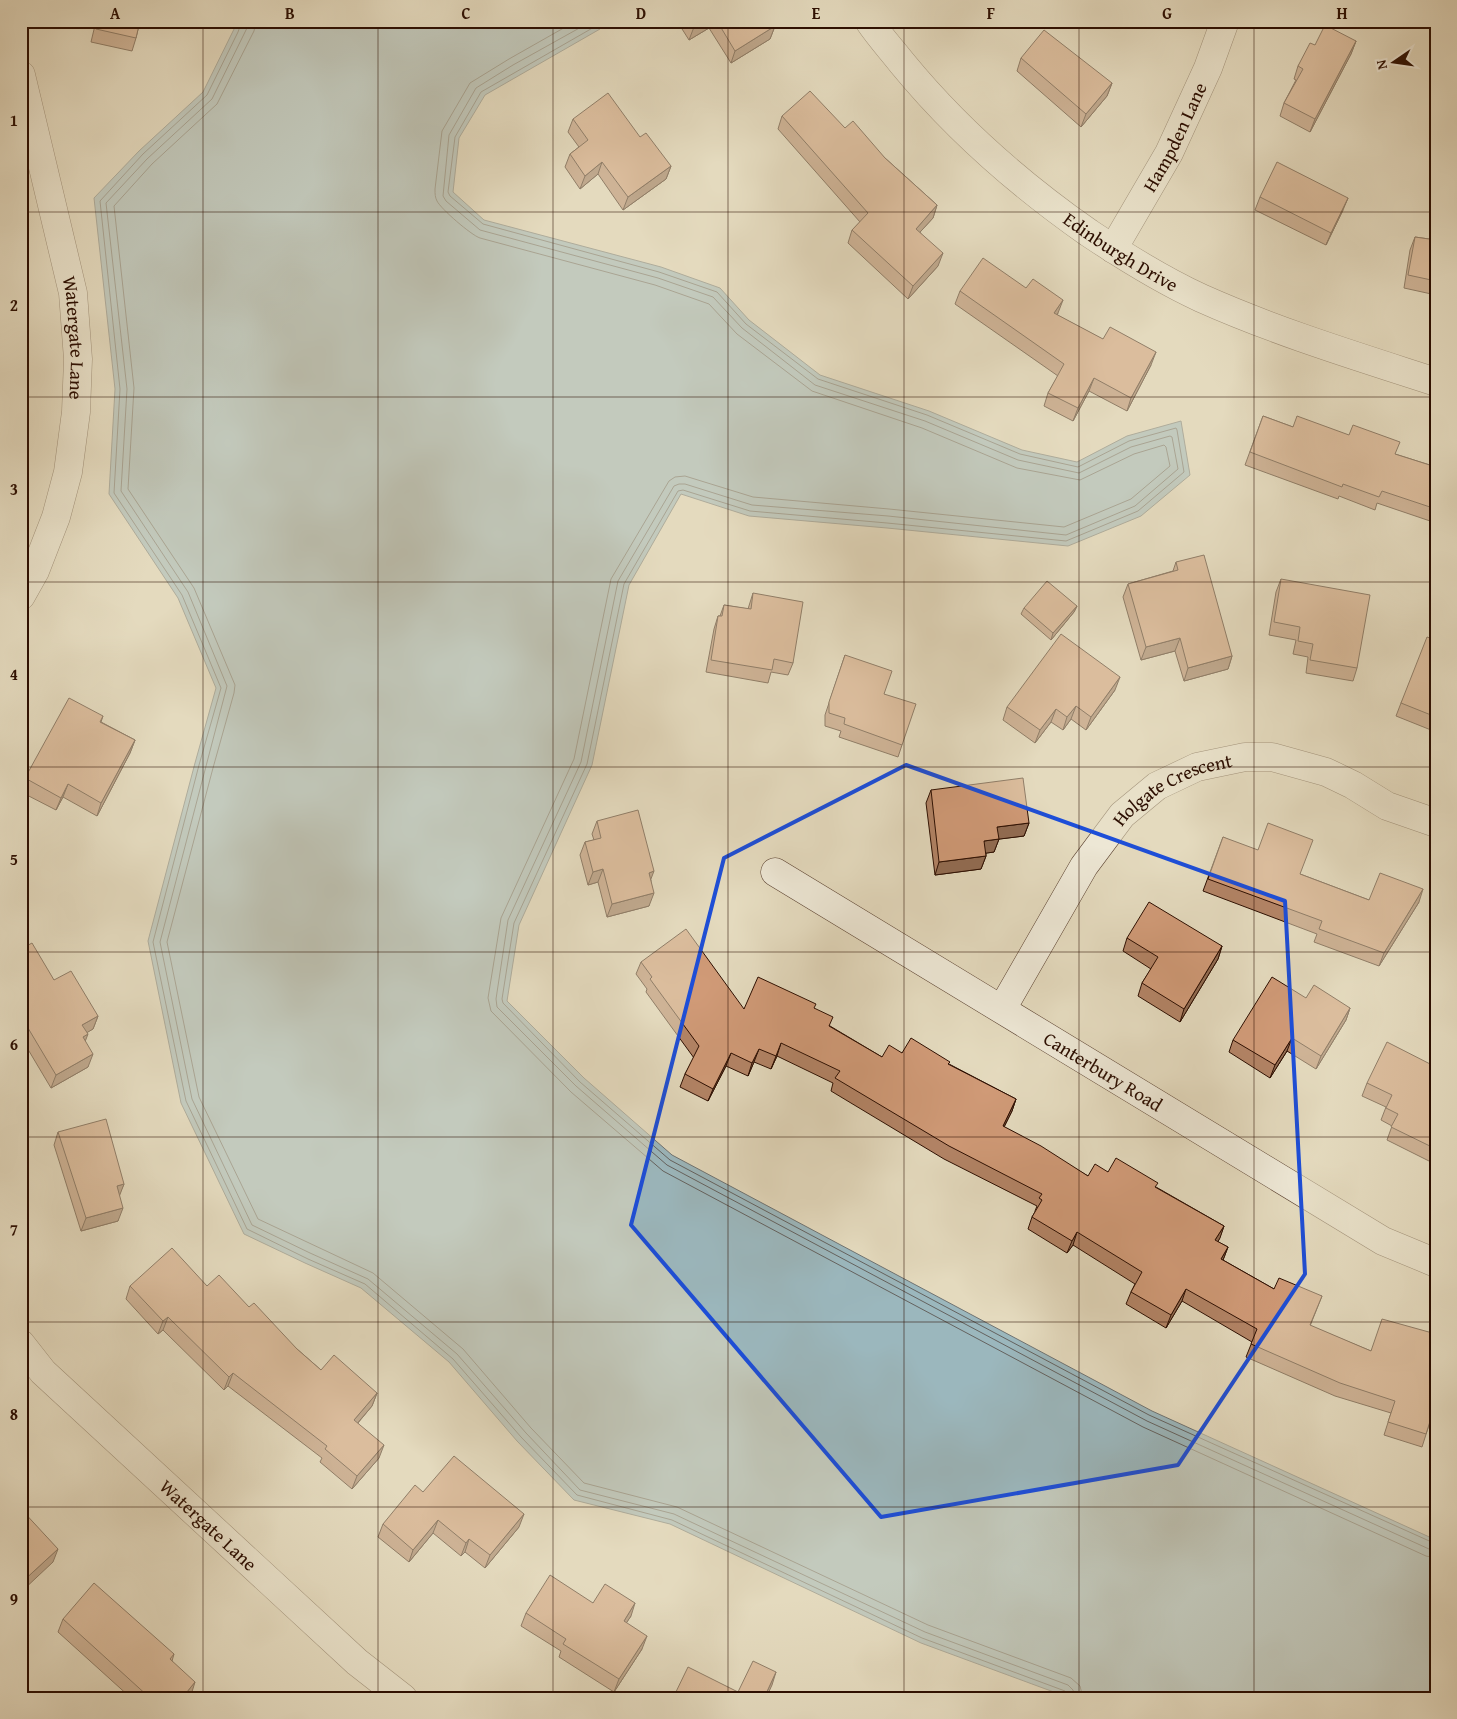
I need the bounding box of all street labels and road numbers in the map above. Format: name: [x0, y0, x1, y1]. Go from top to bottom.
street label: Hampden Lane: [1135, 78, 1214, 197]
street label: Edinburgh Drive: [1058, 205, 1183, 298]
street label: Watergate Lane: [55, 273, 92, 400]
street label: Holgate Crescent: [1105, 746, 1235, 831]
street label: Canterbury Road: [1038, 1024, 1169, 1119]
street label: Watergate Lane: [154, 1473, 264, 1577]

